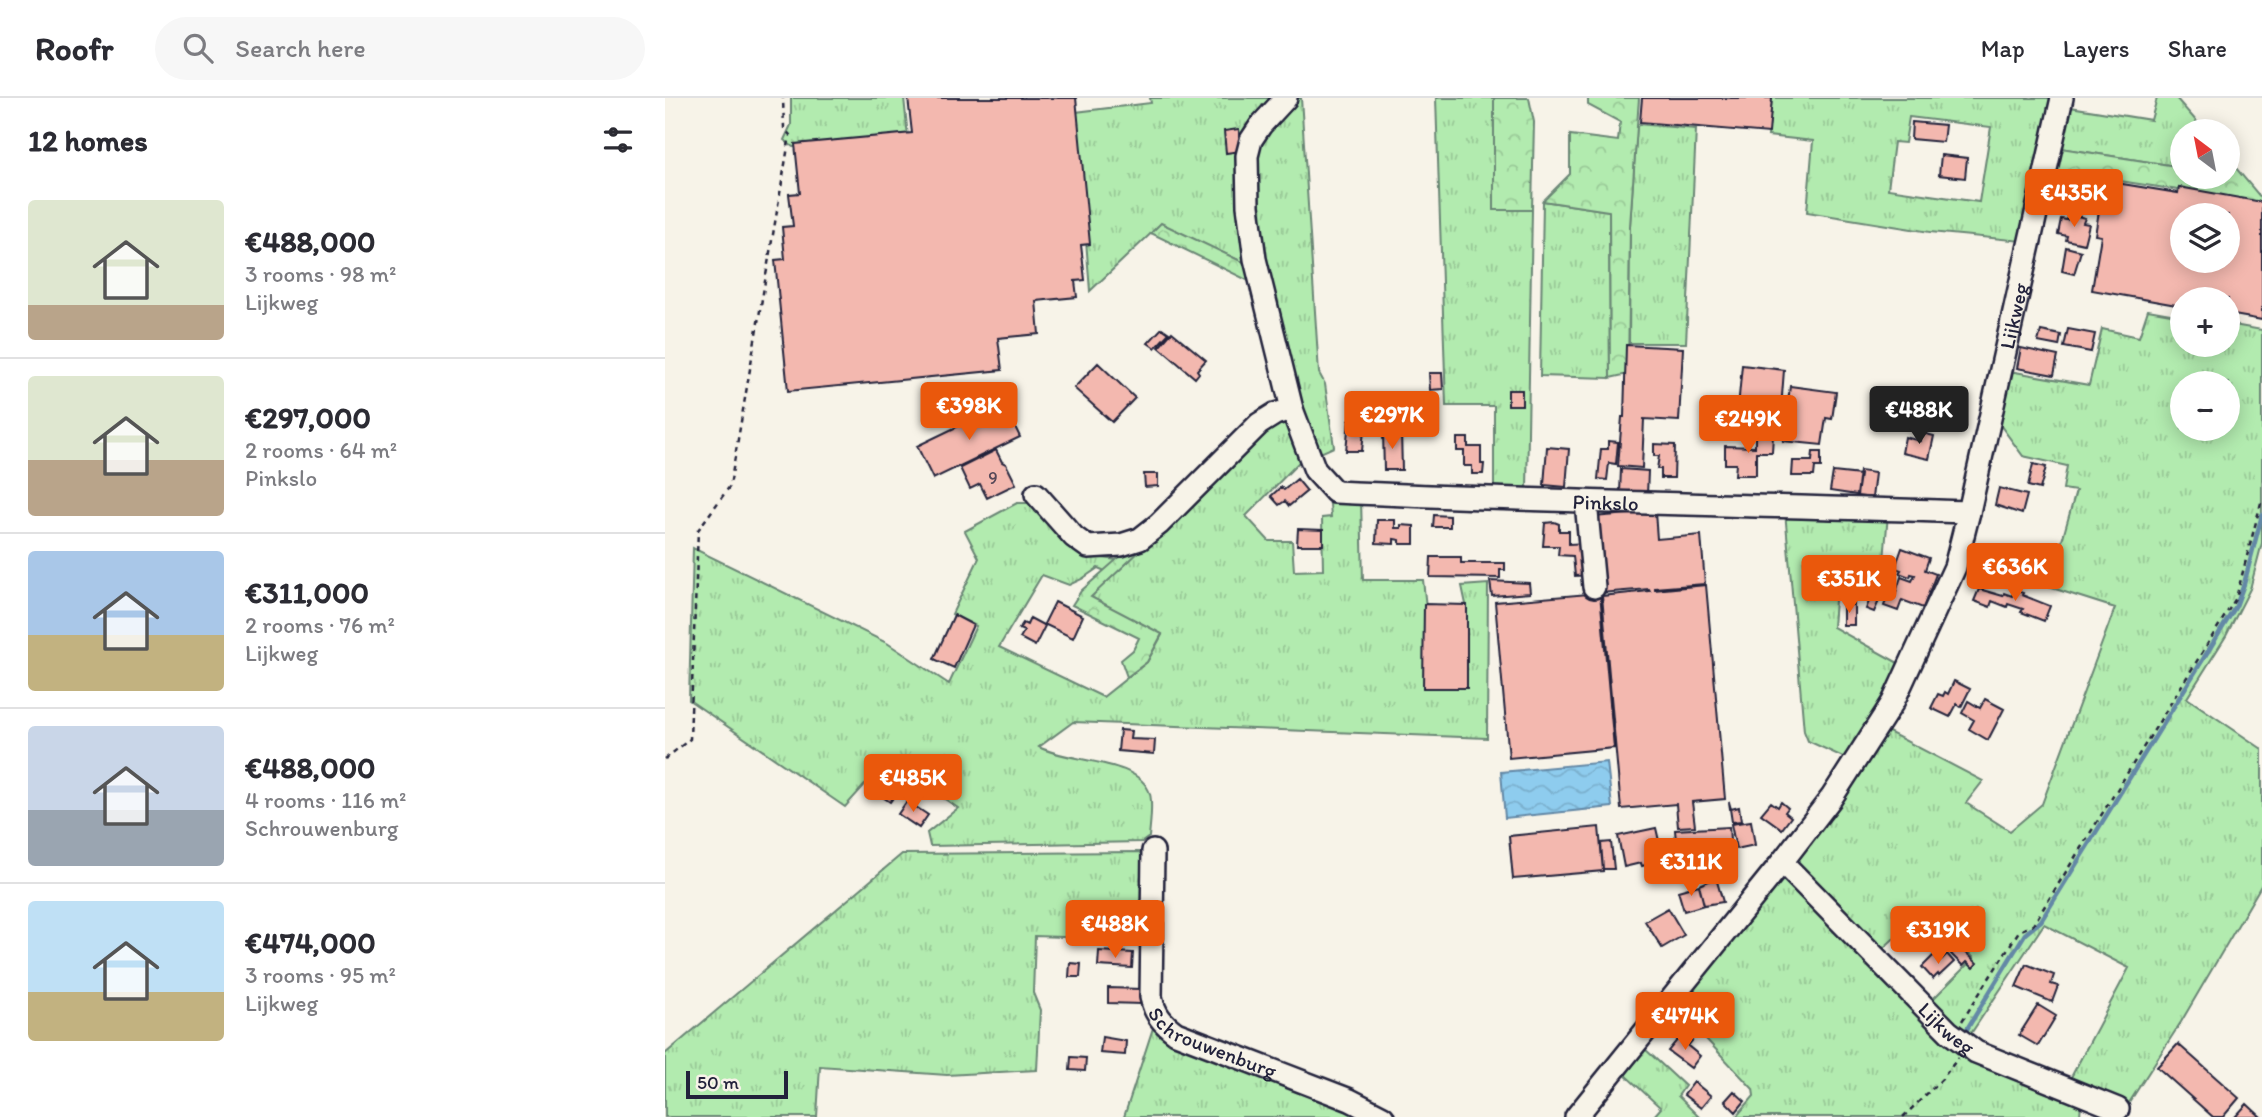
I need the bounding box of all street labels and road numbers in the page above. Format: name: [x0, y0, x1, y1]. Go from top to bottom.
street label: Lijkweg: [1994, 280, 2033, 351]
street label: Pinkslo: [1572, 488, 1639, 515]
street label: Lijkweg: [1914, 996, 1980, 1060]
street label: Schrouwenburg: [1143, 1002, 1281, 1083]

